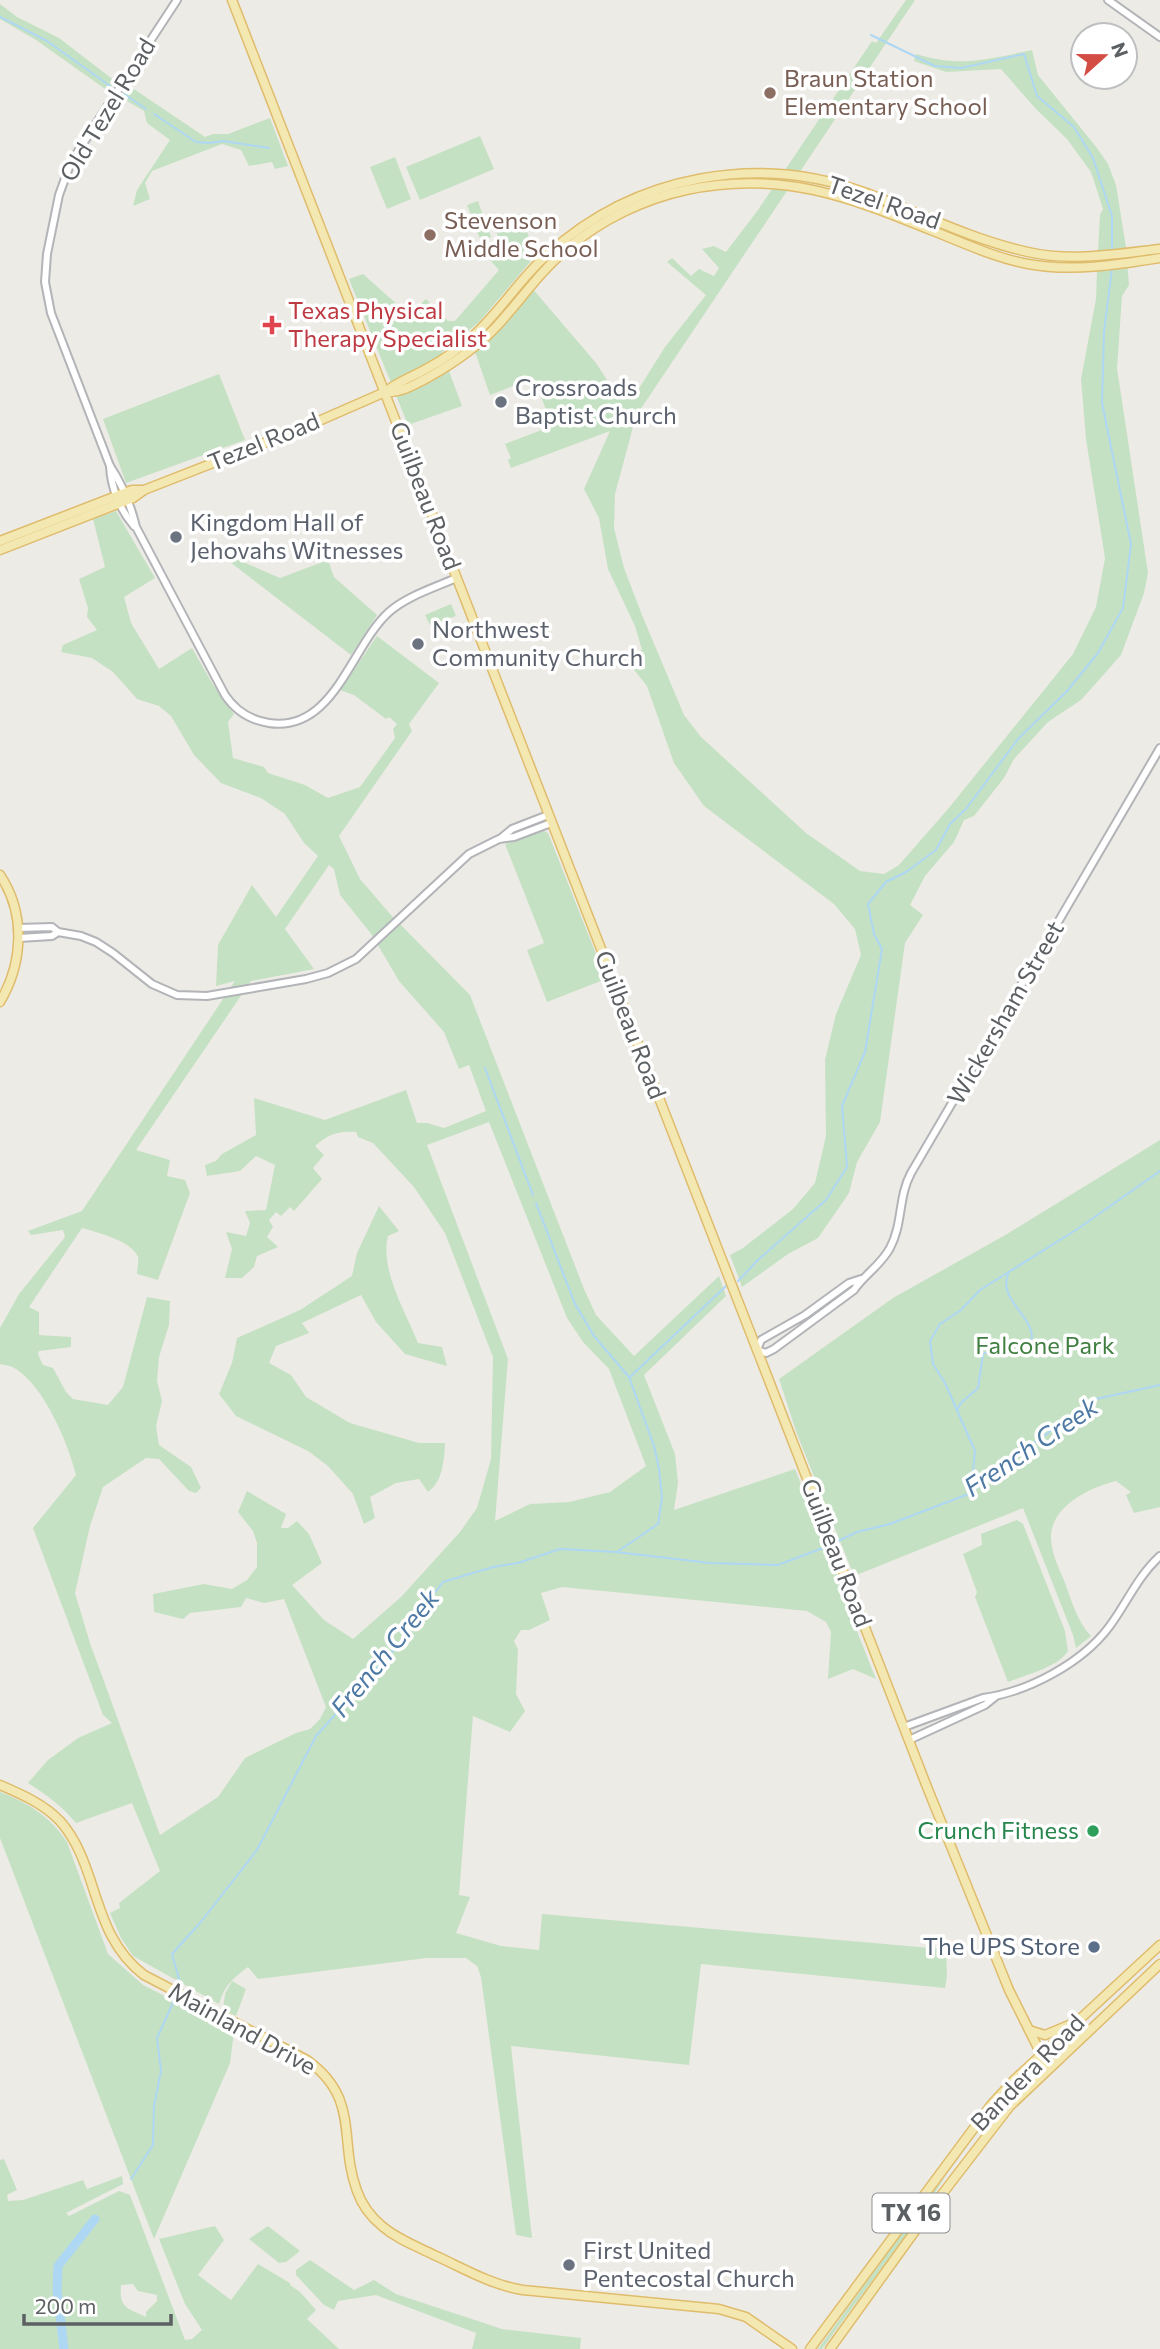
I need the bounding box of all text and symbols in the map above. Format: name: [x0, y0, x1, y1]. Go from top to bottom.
north arrow: [1069, 21, 1139, 91]
street label: Old Tezel Road: [53, 32, 161, 186]
text: N: [1107, 39, 1134, 61]
place label: Braun Station Elementary School: [784, 63, 988, 120]
marker: Braun Station Elementary School: [762, 85, 778, 101]
street label: Tezel Road: [824, 169, 945, 234]
place label: Stevenson Middle School: [444, 205, 599, 262]
marker: Stevenson Middle School: [422, 227, 438, 243]
place label: Texas Physical Therapy Specialist: [288, 295, 487, 352]
marker: Texas Physical Therapy Specialist: [262, 315, 282, 335]
place label: Crossroads Baptist Church: [515, 372, 677, 429]
marker: Crossroads Baptist Church: [493, 394, 509, 410]
street label: Tezel Road: [204, 405, 323, 476]
street label: Guilbeau Road: [385, 417, 468, 574]
place label: Kingdom Hall of Jehovahs Witnesses: [190, 507, 404, 564]
marker: Kingdom Hall of Jehovahs Witnesses: [168, 529, 184, 545]
place label: Northwest Community Church: [432, 614, 643, 671]
marker: Northwest Community Church: [410, 636, 426, 652]
street label: Wickersham Street: [940, 915, 1069, 1109]
street label: Guilbeau Road: [590, 946, 673, 1103]
park label: Falcone Park: [975, 1330, 1115, 1359]
water label: French Creek: [957, 1389, 1104, 1502]
street label: Guilbeau Road: [796, 1474, 879, 1631]
water label: French Creek: [323, 1581, 445, 1722]
place label: Crunch Fitness: [918, 1815, 1079, 1844]
marker: Crunch Fitness: [1085, 1823, 1101, 1839]
place label: The UPS Store: [923, 1931, 1080, 1960]
marker: The UPS Store: [1086, 1939, 1102, 1955]
street label: Mainland Drive: [164, 1975, 322, 2080]
street label: Bandera Road: [964, 2008, 1090, 2136]
road number: TX 16: [872, 2194, 950, 2232]
place label: First United Pentecostal Church: [583, 2235, 795, 2292]
marker: First United Pentecostal Church: [561, 2257, 577, 2273]
scale bar: [24, 2282, 172, 2326]
text: 200 m: [35, 2293, 96, 2318]

